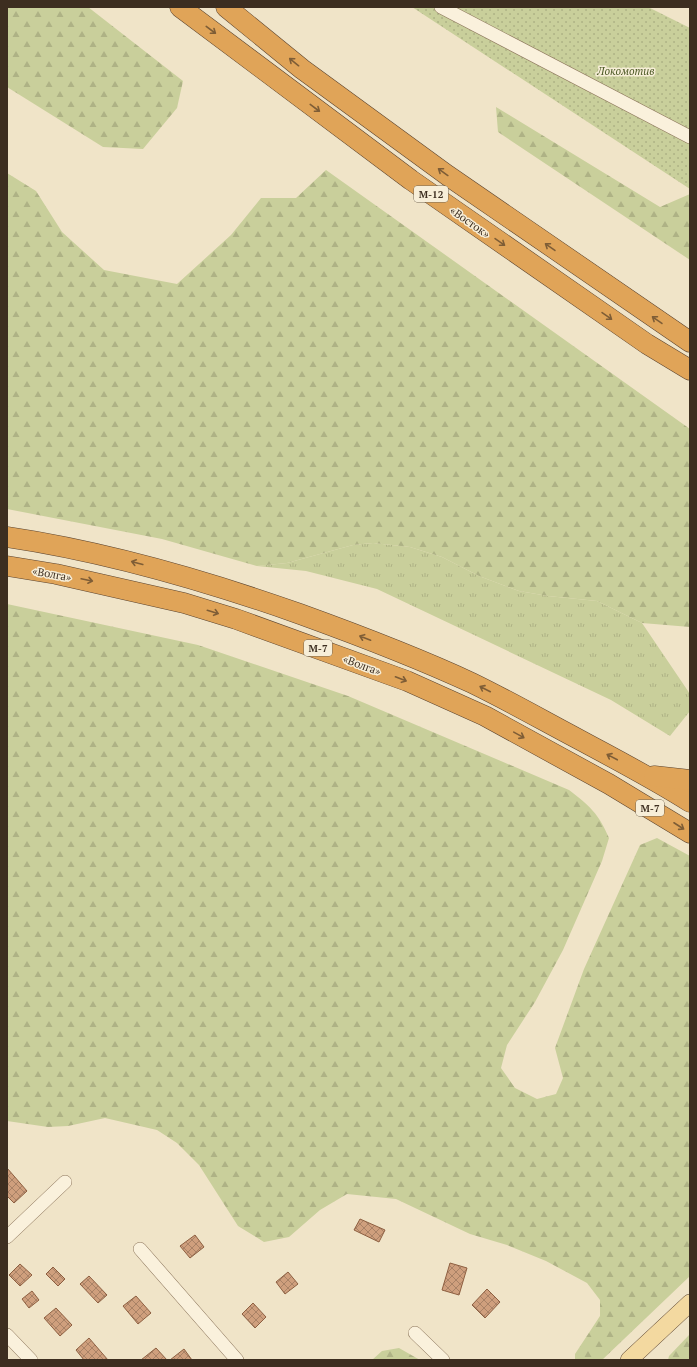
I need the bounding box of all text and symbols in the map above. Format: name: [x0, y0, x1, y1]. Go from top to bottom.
one-way arrow: [205, 26, 216, 35]
one-way arrow: [288, 58, 299, 67]
park label: Локомотив: [596, 64, 655, 78]
one-way arrow: [309, 104, 320, 113]
one-way arrow: [438, 168, 449, 177]
road number: М-12: [414, 186, 448, 202]
street label: «Восток»: [447, 203, 493, 241]
one-way arrow: [494, 238, 505, 246]
one-way arrow: [545, 242, 556, 251]
one-way arrow: [601, 312, 612, 320]
one-way arrow: [652, 316, 663, 324]
one-way arrow: [130, 559, 143, 566]
street label: «Волга»: [31, 564, 73, 584]
one-way arrow: [80, 577, 93, 585]
one-way arrow: [206, 609, 219, 616]
one-way arrow: [360, 634, 372, 641]
road number: М-7: [304, 640, 332, 656]
street label: «Волга»: [341, 652, 383, 678]
one-way arrow: [395, 675, 407, 683]
one-way arrow: [479, 685, 491, 693]
one-way arrow: [512, 731, 524, 739]
one-way arrow: [606, 753, 618, 760]
road number: М-7: [636, 800, 664, 816]
one-way arrow: [673, 821, 684, 830]

